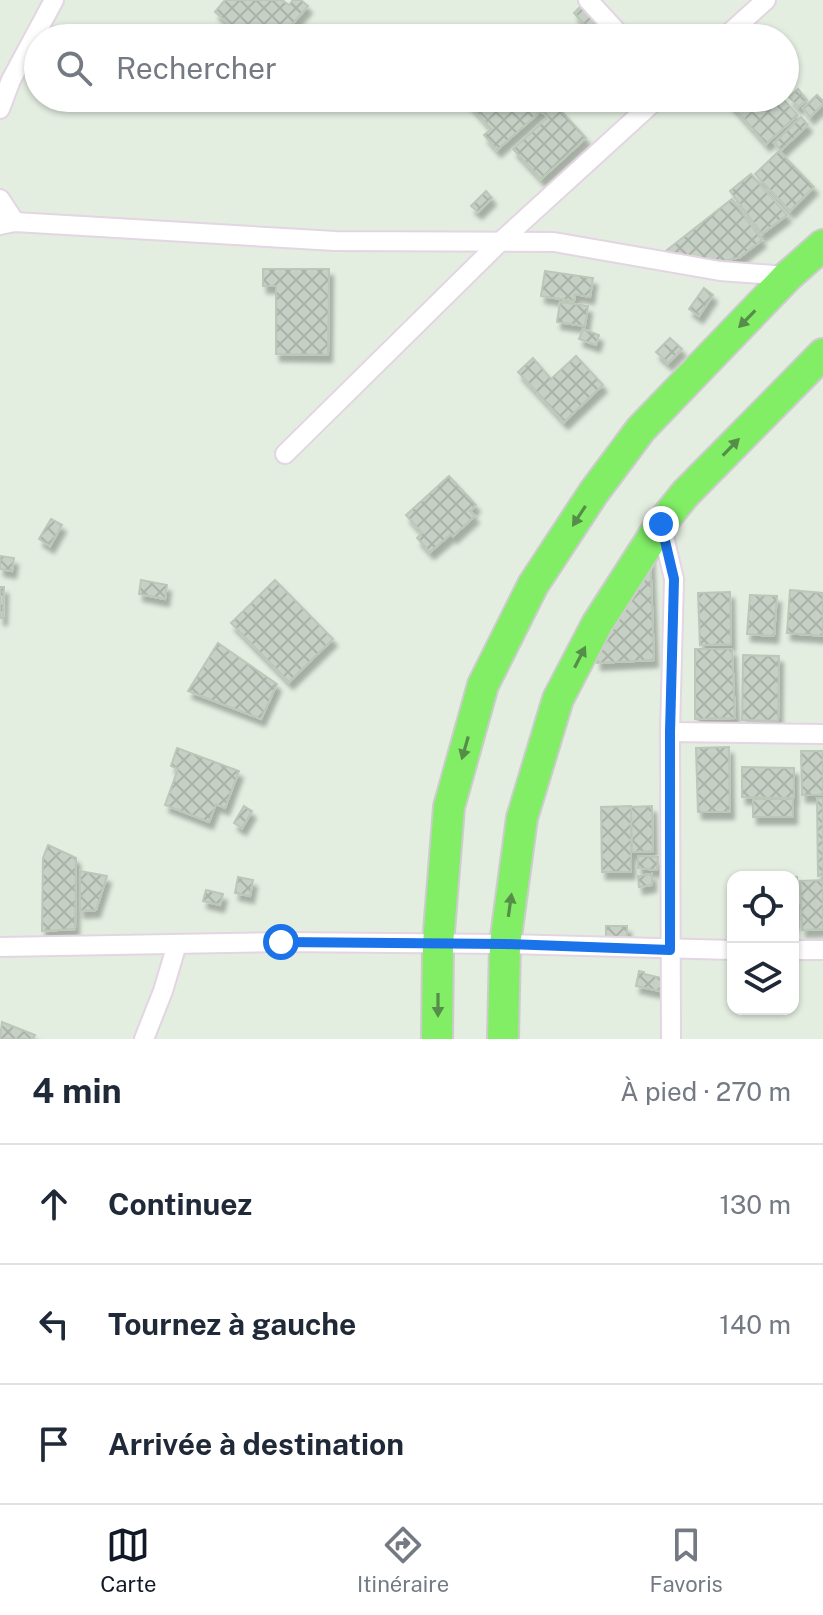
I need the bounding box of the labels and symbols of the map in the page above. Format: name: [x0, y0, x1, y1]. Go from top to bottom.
one-way arrow: [738, 309, 757, 328]
one-way arrow: [722, 438, 740, 457]
one-way arrow: [572, 505, 586, 527]
route end: [643, 506, 679, 542]
one-way arrow: [574, 645, 587, 668]
one-way arrow: [458, 736, 471, 760]
one-way arrow: [504, 893, 517, 918]
route start: [263, 924, 299, 960]
one-way arrow: [432, 993, 444, 1018]

